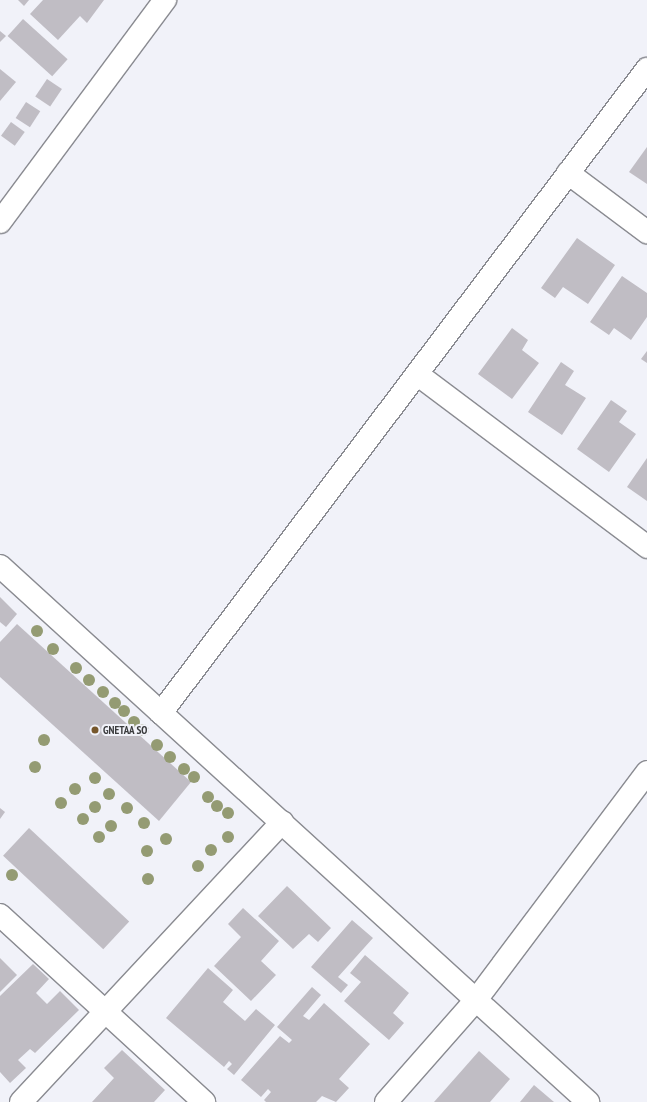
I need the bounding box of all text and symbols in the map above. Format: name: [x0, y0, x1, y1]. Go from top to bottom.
place label: GNETAA SO: [103, 723, 148, 737]
marker: GNETAA SO: [90, 725, 100, 735]

